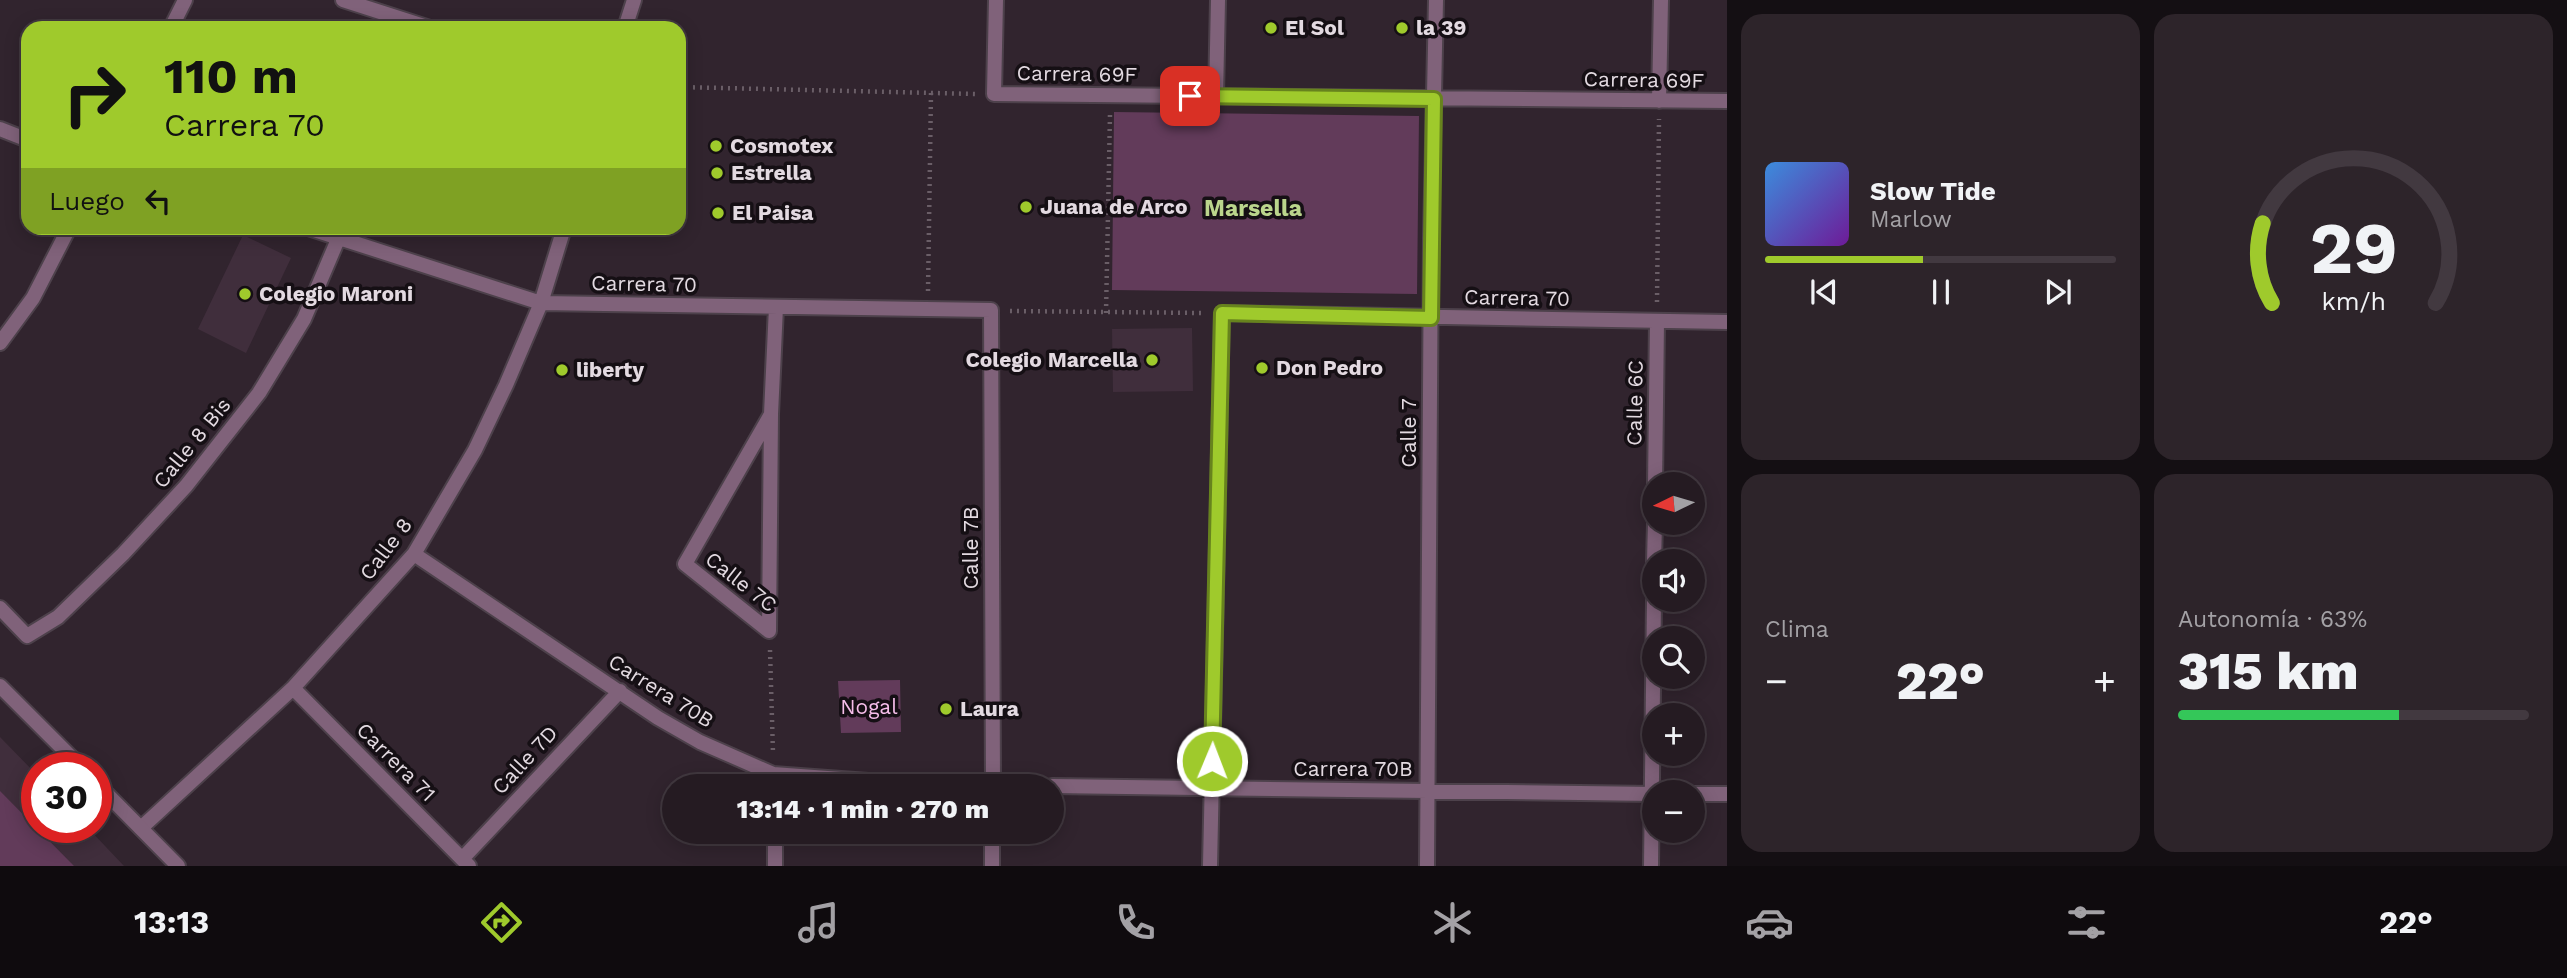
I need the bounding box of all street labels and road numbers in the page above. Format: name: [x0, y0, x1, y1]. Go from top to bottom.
street label: Carrera 69F: [1017, 60, 1138, 87]
street label: Carrera 69F: [1584, 66, 1705, 93]
street label: Carrera 70: [591, 270, 697, 297]
street label: Carrera 70: [1464, 284, 1570, 311]
street label: Calle 6C: [1621, 360, 1648, 446]
street label: Calle 8 Bis: [148, 393, 236, 493]
street label: Calle 7: [1396, 398, 1421, 468]
street label: Calle 7B: [958, 506, 983, 590]
street label: Calle 8: [354, 513, 417, 585]
street label: Calle 7C: [701, 546, 782, 617]
street label: Carrera 70B: [604, 648, 718, 733]
street label: Carrera 71: [352, 717, 441, 806]
street label: Calle 7D: [487, 720, 563, 799]
street label: Carrera 70B: [1293, 756, 1413, 781]

